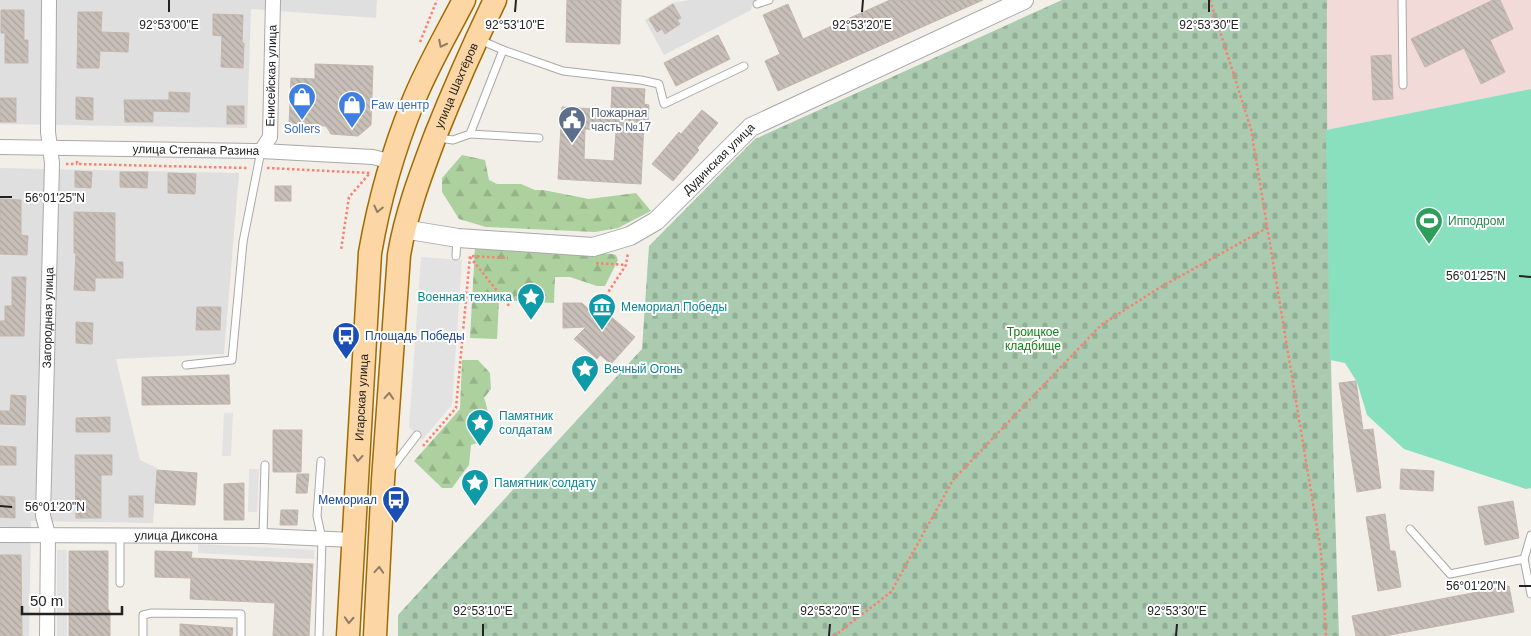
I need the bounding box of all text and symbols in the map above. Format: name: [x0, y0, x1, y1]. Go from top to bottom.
text: 92°53'00"E: [139, 18, 199, 32]
text: 92°53'10"E: [485, 18, 545, 32]
text: 92°53'20"E: [832, 18, 892, 32]
text: 92°53'30"E: [1179, 18, 1239, 32]
street label: Енисейская улица: [263, 24, 279, 127]
one-way arrow: [438, 38, 448, 47]
street label: улица Шахтёров: [432, 41, 481, 131]
shop icon: Sollers: [287, 82, 317, 121]
shop icon: Faw центр: [337, 90, 367, 129]
place label: Faw центр: [371, 98, 430, 112]
public building icon: Пожарная часть №17: [557, 105, 587, 144]
place label: Пожарная часть №17: [591, 106, 652, 134]
street label: Дудинская улица: [680, 120, 758, 197]
place label: Sollers: [284, 122, 320, 136]
street label: улица Степана Разина: [133, 142, 260, 158]
text: 56°01'25"N: [25, 191, 85, 205]
one-way arrow: [373, 204, 384, 213]
sports icon: Ипподром: [1414, 206, 1444, 245]
place label: Ипподром: [1448, 214, 1505, 228]
street label: Загородная улица: [40, 267, 56, 368]
text: 56°01'25"N: [1446, 269, 1506, 283]
place icon: Военная техника: [516, 282, 546, 321]
place label: Военная техника: [418, 290, 512, 304]
museum icon: Мемориал Победы: [587, 292, 617, 331]
place label: Мемориал Победы: [621, 300, 727, 314]
bus stop icon: Площадь Победы: [331, 321, 361, 360]
park label: Троицкое кладбище: [1005, 325, 1061, 353]
place label: Площадь Победы: [365, 329, 465, 343]
street label: Игарская улица: [352, 353, 371, 441]
place icon: Вечный Огонь: [570, 354, 600, 393]
place label: Вечный Огонь: [604, 362, 683, 376]
one-way arrow: [384, 392, 395, 400]
place icon: Памятник солдатам: [465, 408, 495, 447]
place label: Памятник солдатам: [499, 409, 554, 437]
one-way arrow: [353, 454, 364, 462]
place icon: Памятник солдату: [460, 468, 490, 507]
place label: Памятник солдату: [494, 476, 596, 490]
bus stop icon: Мемориал: [381, 485, 411, 524]
place label: Мемориал: [318, 493, 377, 507]
text: 56°01'20"N: [25, 500, 85, 514]
street label: улица Диксона: [135, 529, 218, 543]
one-way arrow: [374, 566, 385, 574]
text: 56°01'20"N: [1446, 579, 1506, 593]
scale bar: [22, 584, 122, 616]
text: 50 m: [30, 592, 63, 609]
text: 92°53'10"E: [453, 604, 513, 618]
text: 92°53'20"E: [800, 604, 860, 618]
text: 92°53'30"E: [1147, 604, 1207, 618]
one-way arrow: [344, 616, 355, 624]

